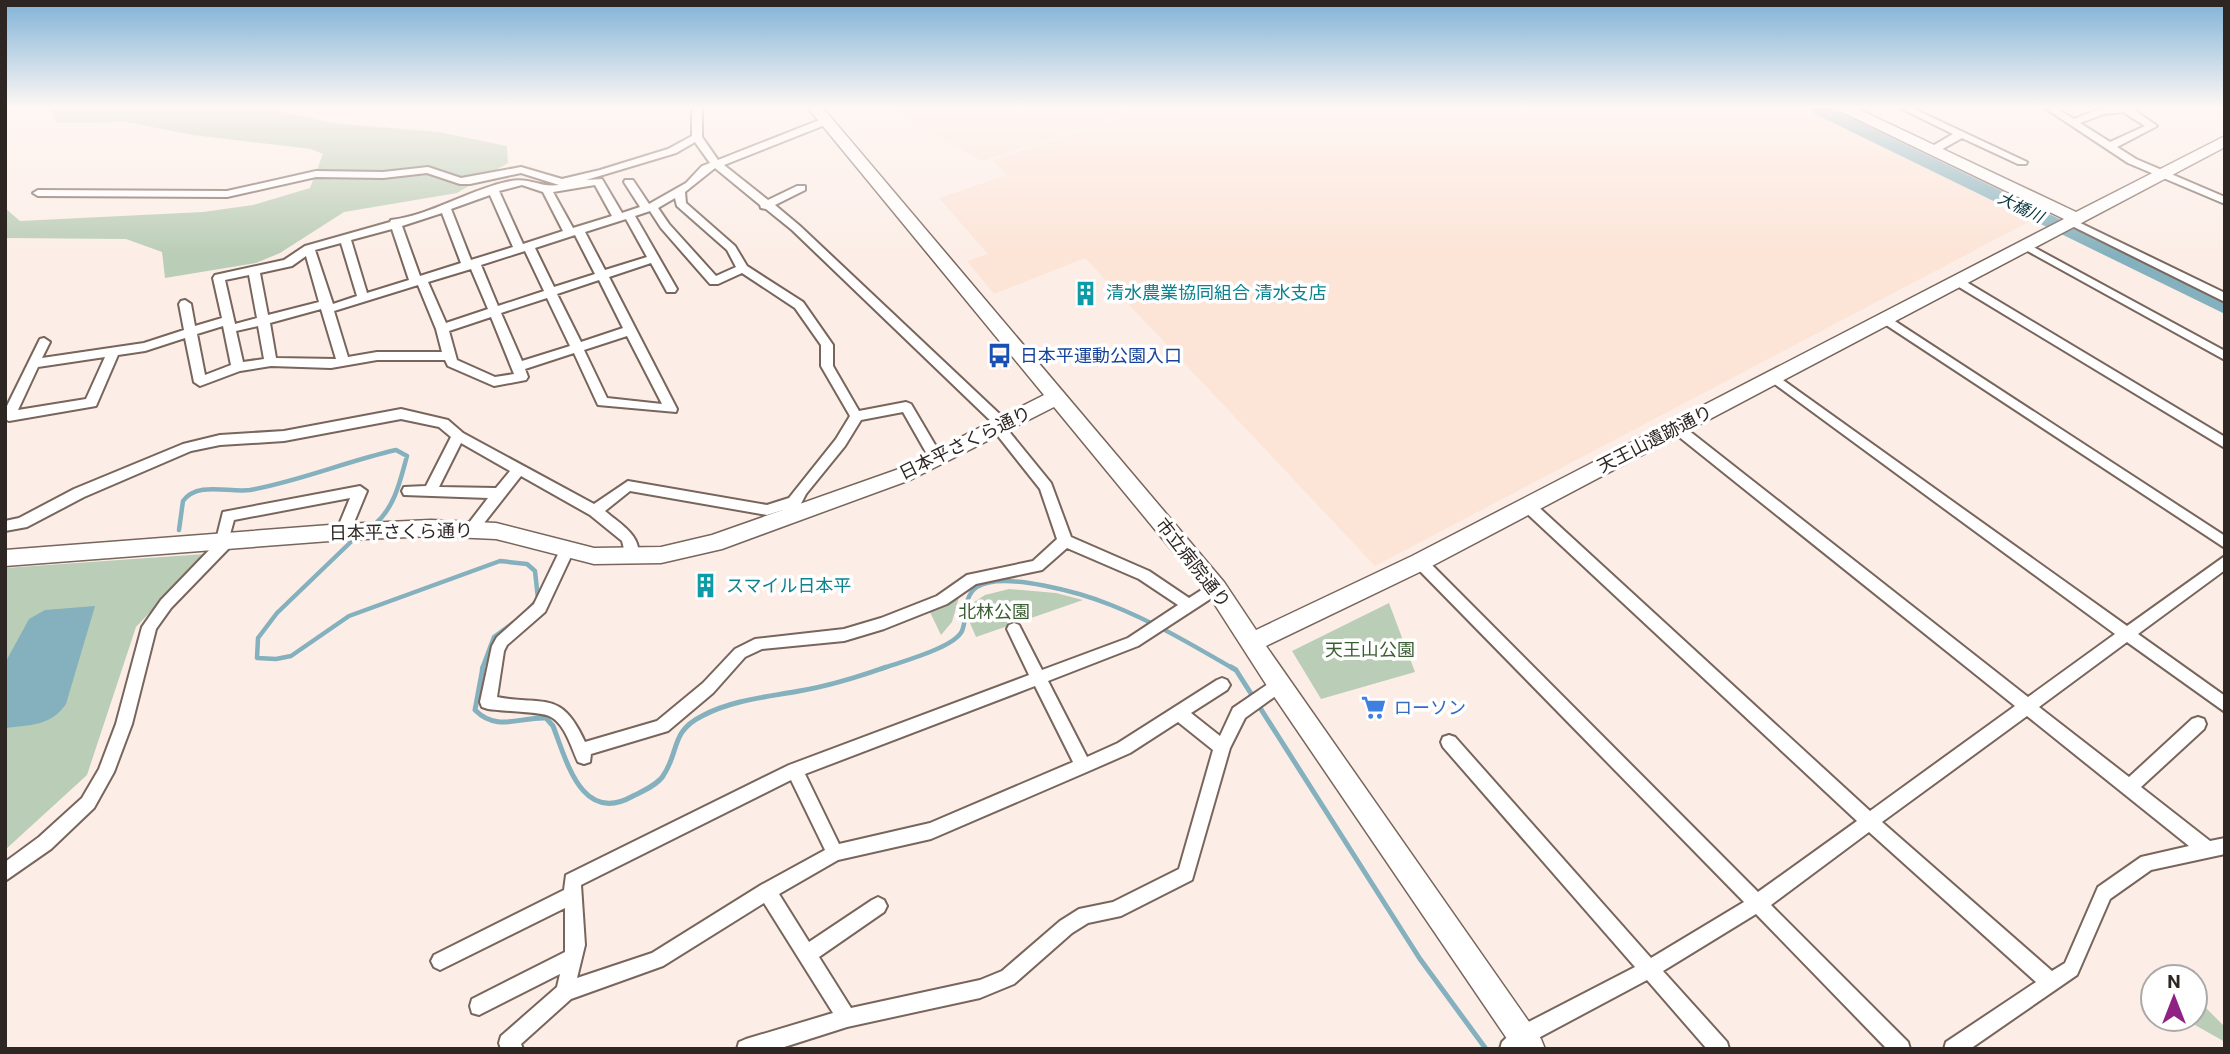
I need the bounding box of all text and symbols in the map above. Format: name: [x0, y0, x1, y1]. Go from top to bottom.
water label: 大橋川: [1995, 188, 2048, 227]
building icon: 清水農業協同組合 清水支店: [1072, 279, 1100, 307]
place label: 清水農業協同組合 清水支店: [1106, 282, 1326, 303]
bus stop icon: 日本平運動公園入口: [986, 342, 1014, 370]
place label: 日本平運動公園入口: [1020, 345, 1182, 366]
street label: 天王山遺跡通り: [1594, 401, 1716, 477]
street label: 日本平さくら通り: [895, 402, 1034, 484]
street label: 市立病院通り: [1152, 514, 1235, 612]
street label: 日本平さくら通り: [329, 520, 473, 543]
building icon: スマイル日本平: [692, 572, 720, 600]
place label: スマイル日本平: [726, 575, 851, 596]
park label: 北林公園: [958, 601, 1030, 622]
park label: 天王山公園: [1325, 639, 1415, 660]
supermarket icon: ローソン: [1360, 694, 1388, 722]
place label: ローソン: [1394, 697, 1466, 718]
north arrow: [2139, 963, 2209, 1033]
text: N: [2167, 970, 2181, 993]

